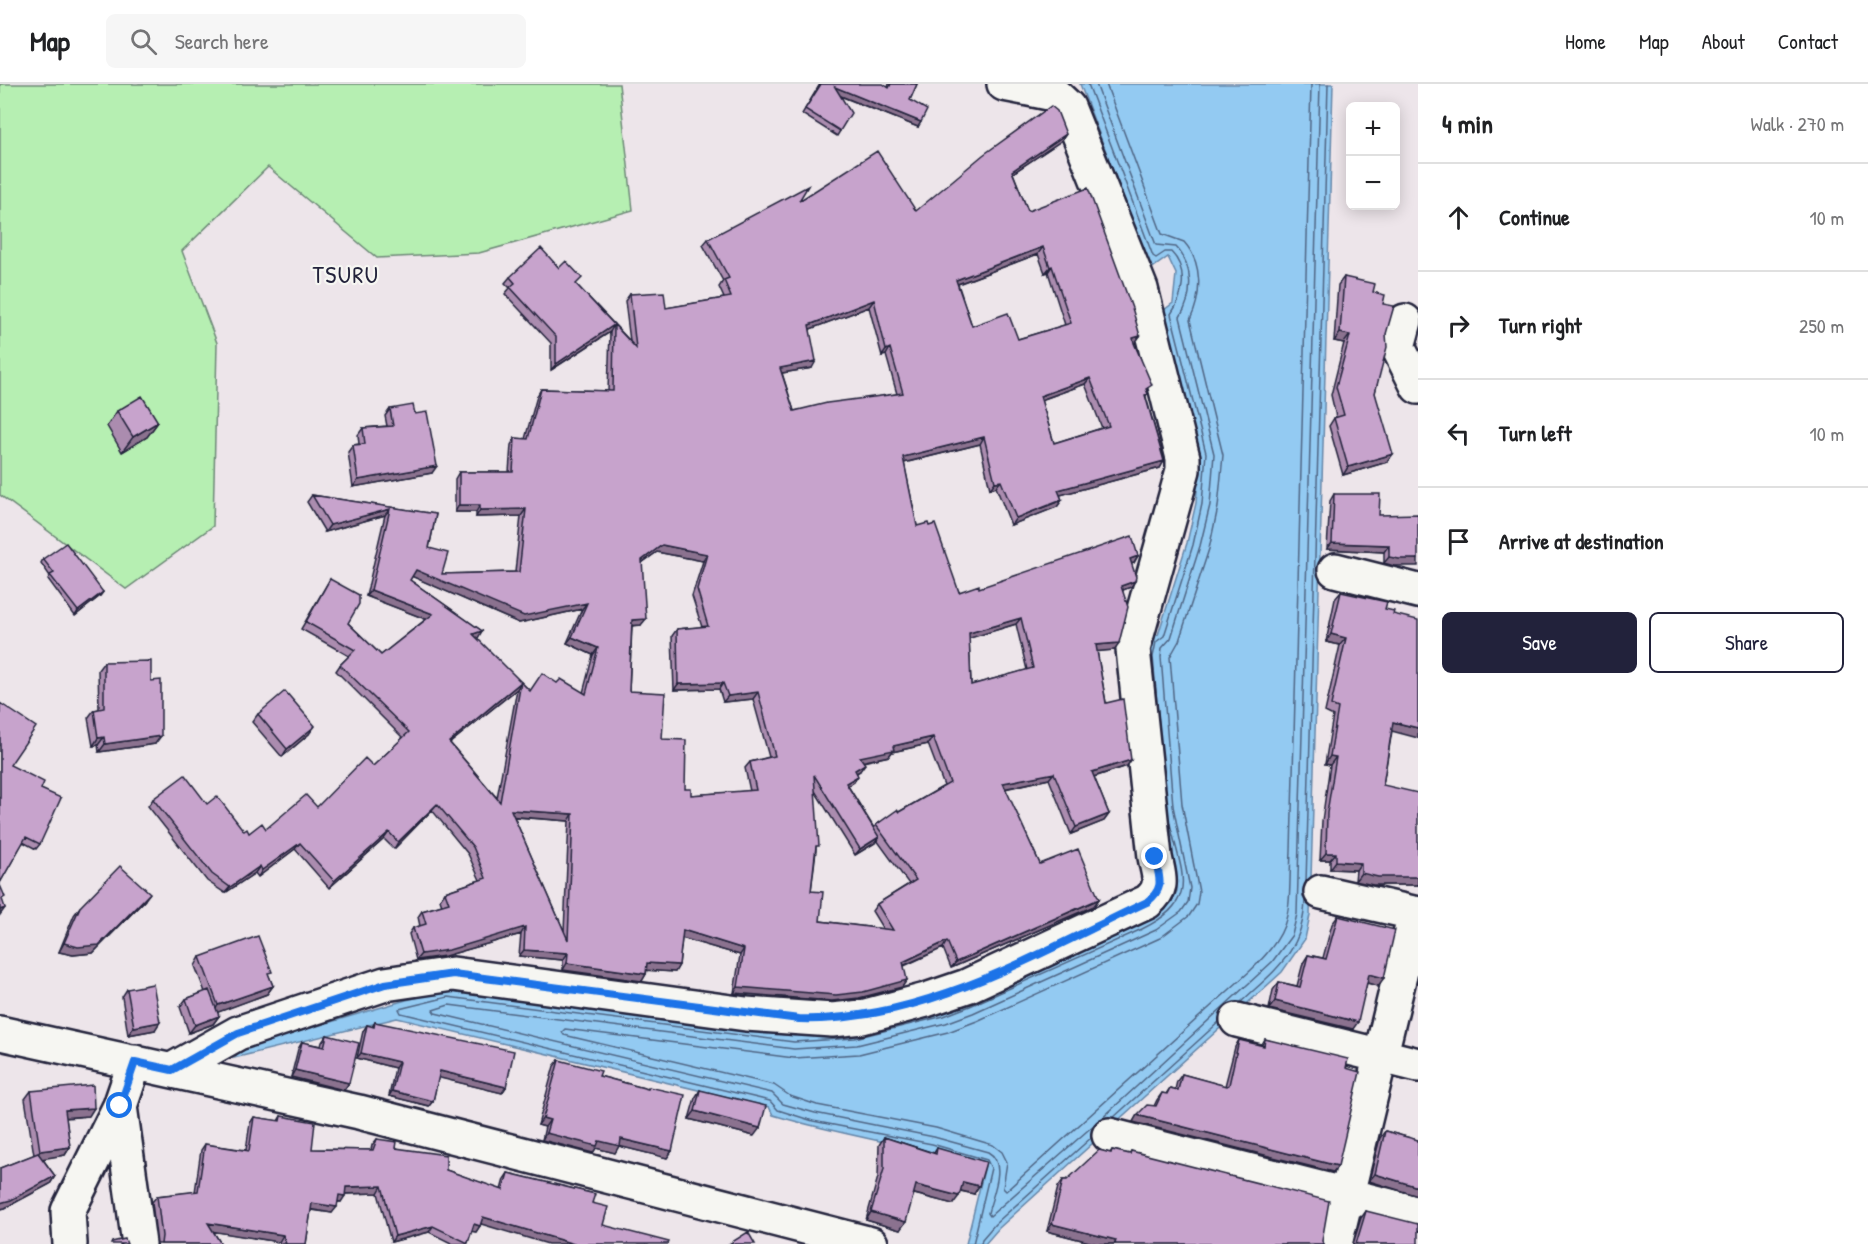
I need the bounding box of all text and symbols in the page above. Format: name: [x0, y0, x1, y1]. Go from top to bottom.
search box: [106, 14, 526, 68]
text: Map: [30, 22, 70, 60]
icon: search: [127, 25, 160, 58]
text: Search here: [175, 26, 269, 56]
text: Home: [1565, 27, 1606, 56]
text: Map: [1639, 27, 1669, 56]
text: About: [1702, 27, 1745, 56]
text: Contact: [1778, 27, 1838, 56]
map controls: [1346, 102, 1400, 210]
button: +: [1346, 102, 1400, 156]
text: 4 min: [1442, 106, 1493, 141]
text: Walk · 270 m: [1751, 110, 1844, 137]
button: −: [1346, 156, 1400, 210]
icon: ahead: [1442, 201, 1475, 234]
text: Continue: [1499, 202, 1570, 232]
text: 10 m: [1810, 204, 1844, 231]
district label: TSURU: [312, 258, 380, 290]
icon: right: [1442, 309, 1475, 342]
text: Turn right: [1499, 310, 1582, 340]
text: 250 m: [1799, 312, 1844, 339]
icon: left: [1442, 417, 1475, 450]
text: Turn left: [1499, 418, 1572, 448]
text: 10 m: [1810, 420, 1844, 447]
icon: arrive: [1442, 525, 1475, 558]
text: Arrive at destination: [1499, 526, 1664, 556]
button: Save: [1442, 612, 1637, 673]
button: Share: [1649, 612, 1844, 673]
route end: [1141, 843, 1167, 869]
route start: [106, 1092, 132, 1118]

